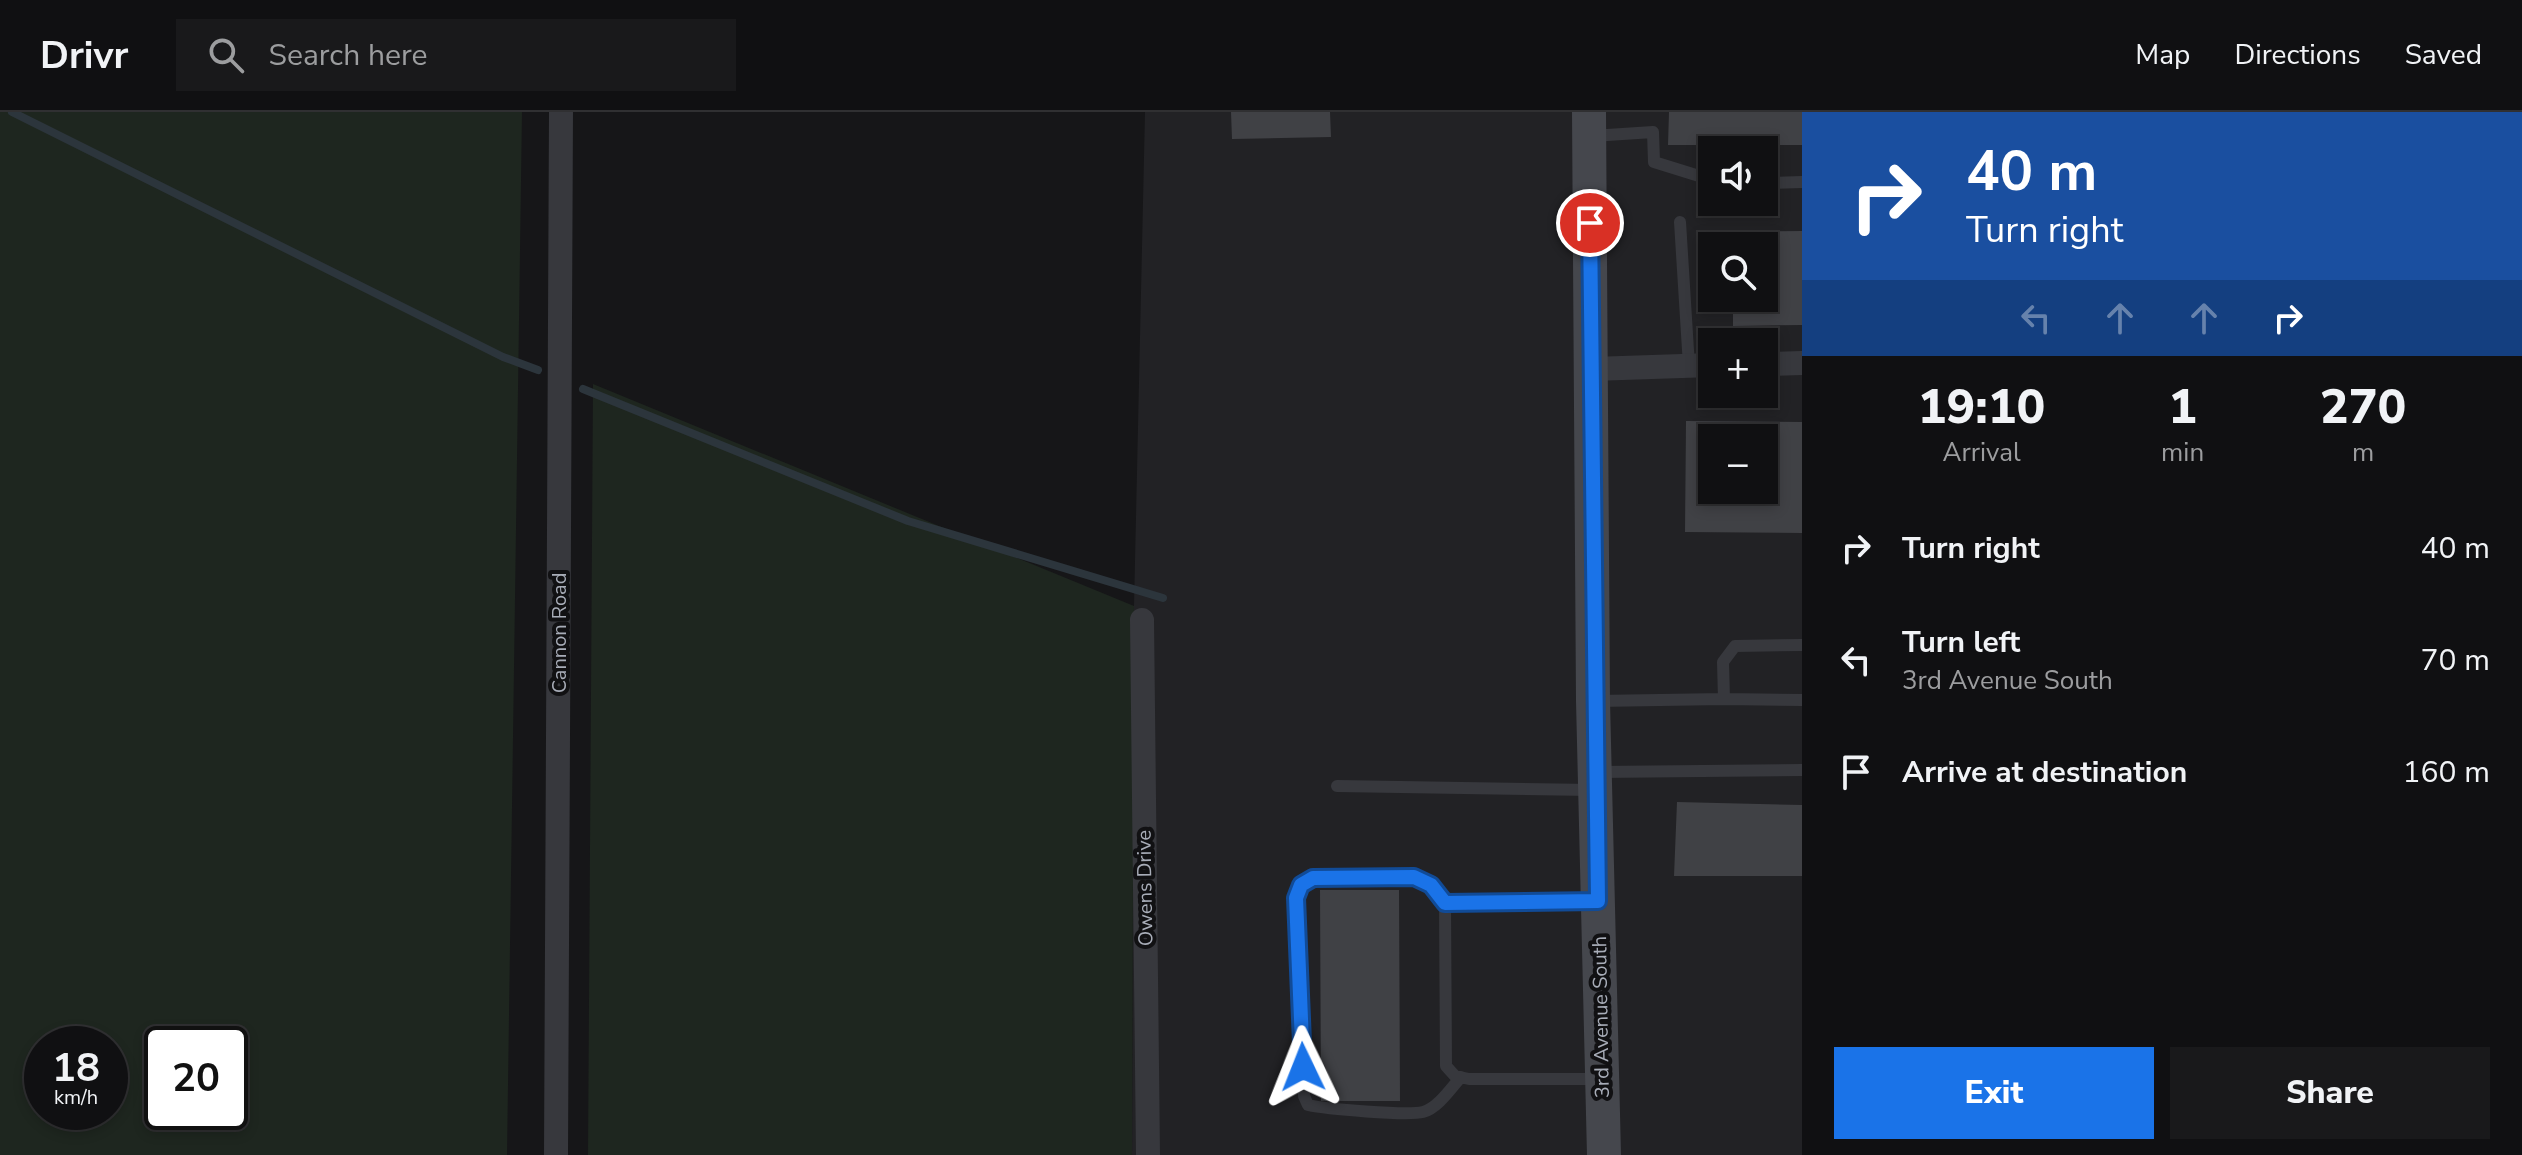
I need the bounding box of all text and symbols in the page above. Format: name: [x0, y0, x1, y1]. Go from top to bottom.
search box: [176, 19, 736, 91]
text: Drivr: [40, 30, 128, 81]
icon: search: [204, 33, 248, 77]
text: Search here: [268, 35, 427, 76]
text: Map: [2135, 36, 2190, 74]
text: Directions: [2234, 36, 2361, 74]
text: Saved: [2405, 36, 2482, 74]
text: 40 m: [1966, 133, 2097, 210]
map controls: [1698, 136, 1778, 504]
button: sound: [1698, 136, 1778, 216]
icon: right: [1834, 144, 1938, 248]
pin: [1556, 189, 1624, 257]
icon: arrive: [1568, 201, 1612, 245]
text: Turn right: [1966, 206, 2123, 255]
button: search: [1698, 232, 1778, 312]
icon: left: [2014, 296, 2058, 340]
icon: ahead: [2098, 296, 2142, 340]
icon: ahead: [2182, 296, 2226, 340]
icon: right: [2266, 296, 2310, 340]
button: +: [1698, 328, 1778, 408]
text: 19:10: [1918, 374, 2045, 440]
text: 1: [2168, 374, 2197, 440]
text: 270: [2320, 374, 2406, 440]
button: −: [1698, 424, 1778, 504]
text: Arrival: [1942, 435, 2021, 470]
text: min: [2161, 435, 2204, 470]
text: m: [2352, 435, 2374, 470]
icon: right: [1834, 526, 1878, 570]
text: Turn right: [1902, 528, 2040, 569]
text: 40 m: [2421, 528, 2490, 569]
street label: Cannon Road: [546, 573, 573, 693]
text: Turn left: [1902, 622, 2020, 663]
icon: left: [1834, 638, 1878, 682]
text: 70 m: [2421, 640, 2490, 681]
text: 3rd Avenue South: [1902, 663, 2113, 698]
icon: arrive: [1834, 750, 1878, 794]
text: Arrive at destination: [1902, 752, 2187, 793]
text: 160 m: [2403, 752, 2490, 793]
street label: Owens Drive: [1130, 830, 1160, 946]
street label: 3rd Avenue South: [1586, 936, 1616, 1098]
position arrow: [1261, 1025, 1345, 1109]
speed limit sign: 20: [144, 1026, 248, 1130]
text: 18: [52, 1041, 100, 1095]
button: Exit: [1834, 1047, 2154, 1139]
button: Share: [2170, 1047, 2490, 1139]
text: km/h: [54, 1084, 98, 1111]

